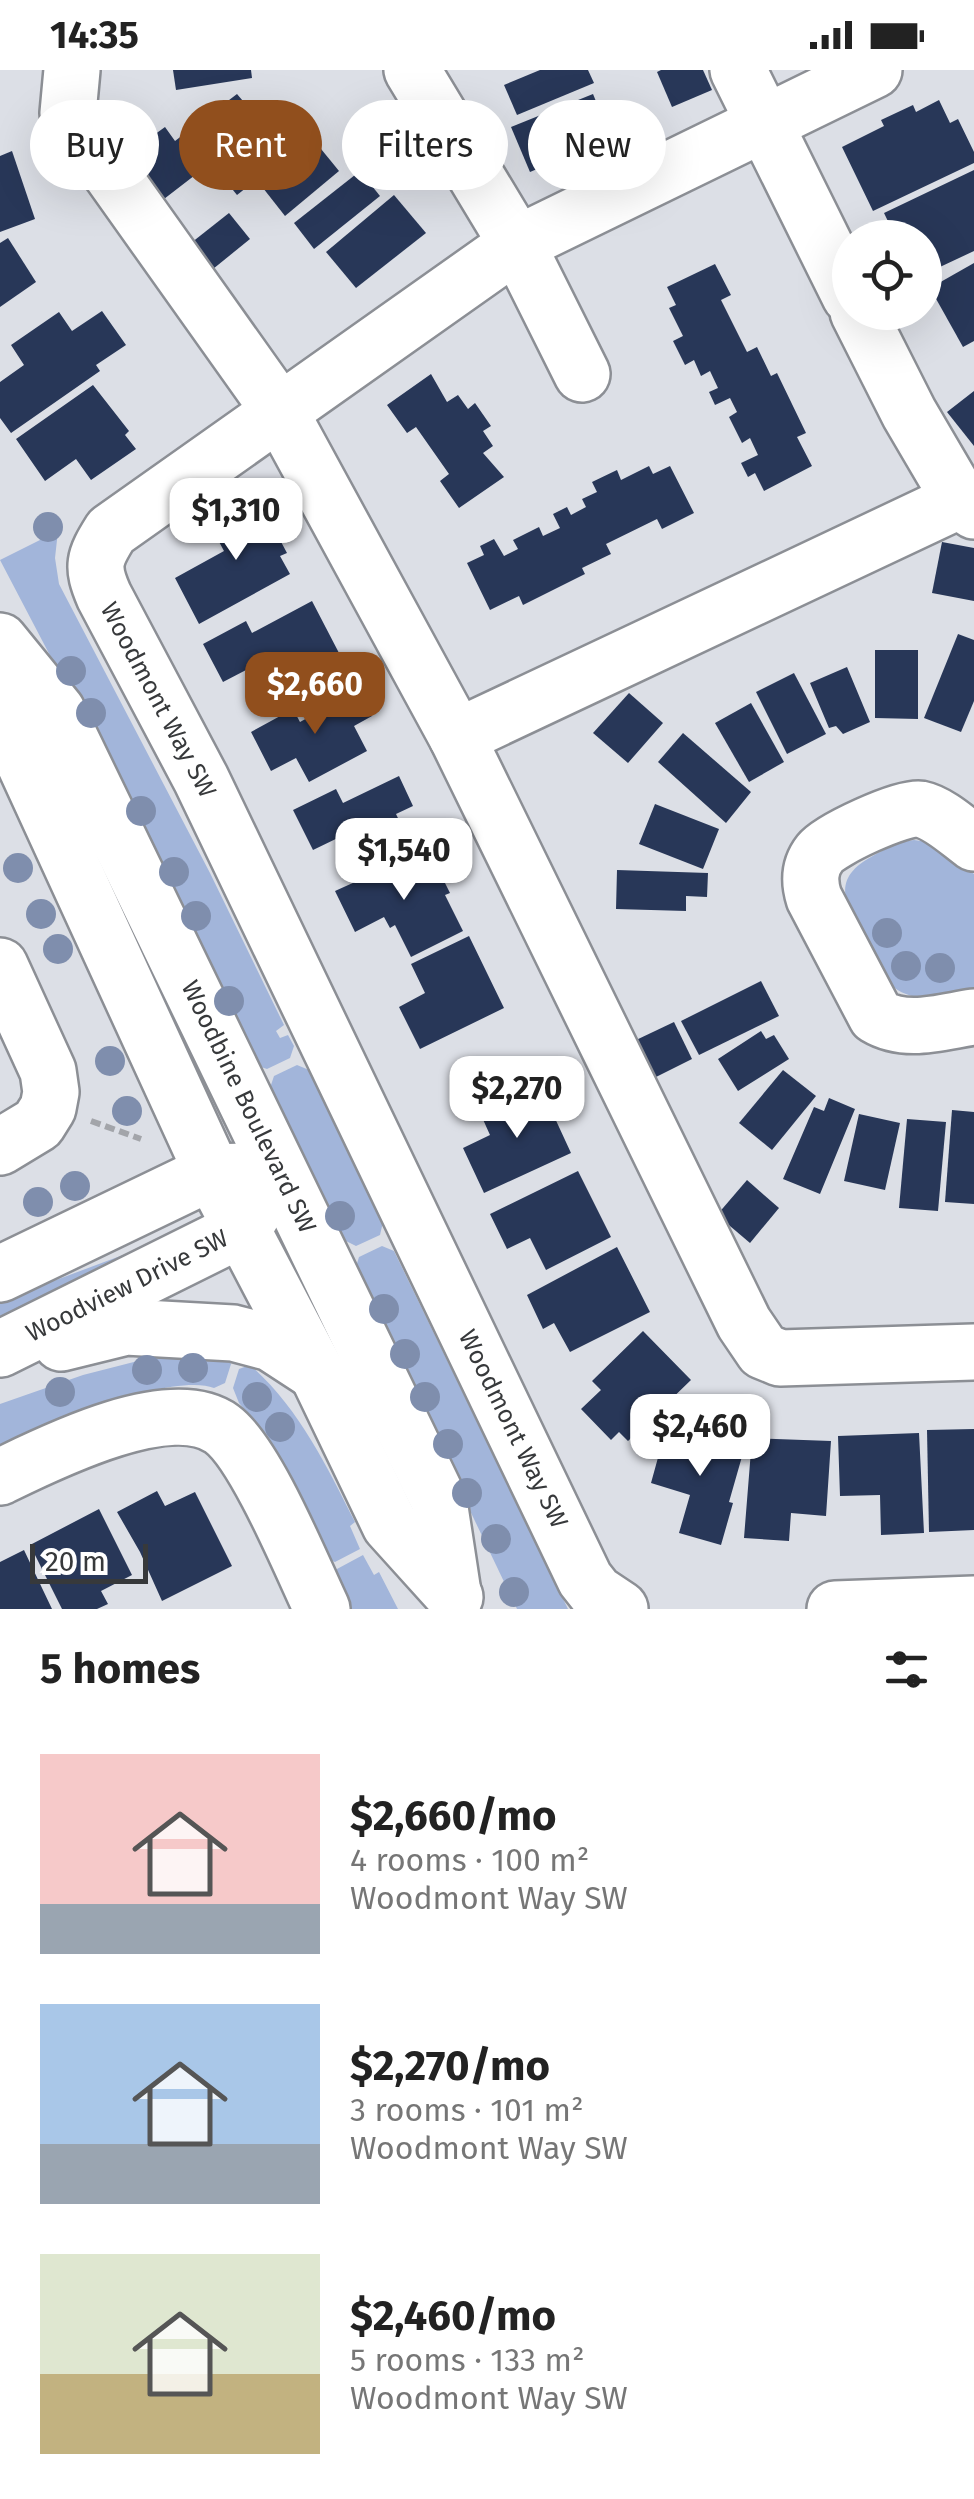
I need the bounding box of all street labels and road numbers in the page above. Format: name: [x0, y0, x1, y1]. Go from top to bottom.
street label: Woodmont Way SW: [94, 597, 222, 803]
street label: Woodbine Boulevard SW: [175, 976, 322, 1238]
street label: Woodview Drive SW: [21, 1223, 233, 1349]
street label: Woodmont Way SW: [452, 1325, 574, 1533]

